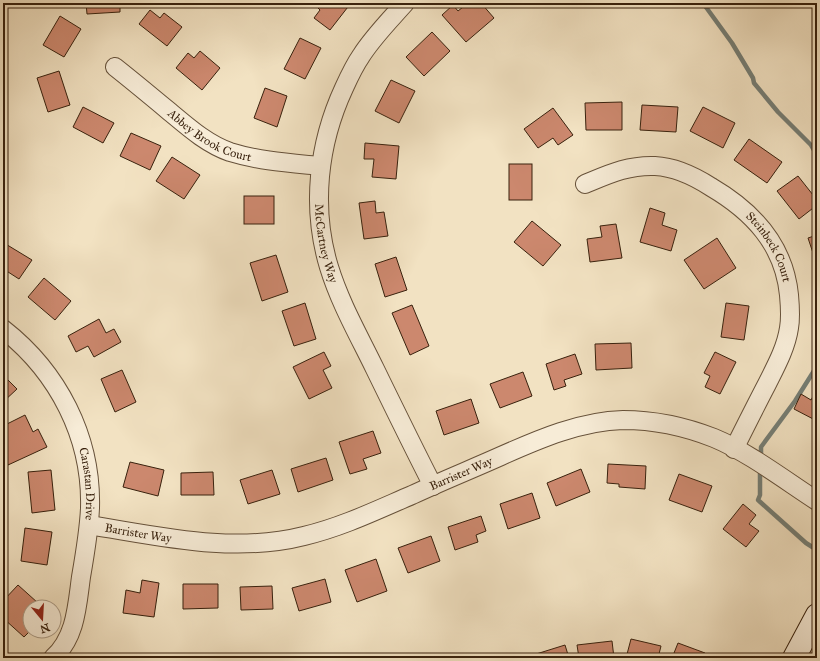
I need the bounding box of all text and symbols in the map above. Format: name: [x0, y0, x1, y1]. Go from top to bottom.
street label: Abbey Brook Court: [164, 106, 253, 164]
street label: McCartney Way: [312, 204, 341, 285]
street label: Steinbeck Court: [743, 209, 794, 284]
street label: Carastan Drive: [76, 446, 97, 521]
street label: Barrister Way: [427, 453, 495, 493]
street label: Barrister Way: [104, 521, 173, 545]
north arrow: [22, 599, 62, 639]
text: N: [38, 620, 51, 636]

